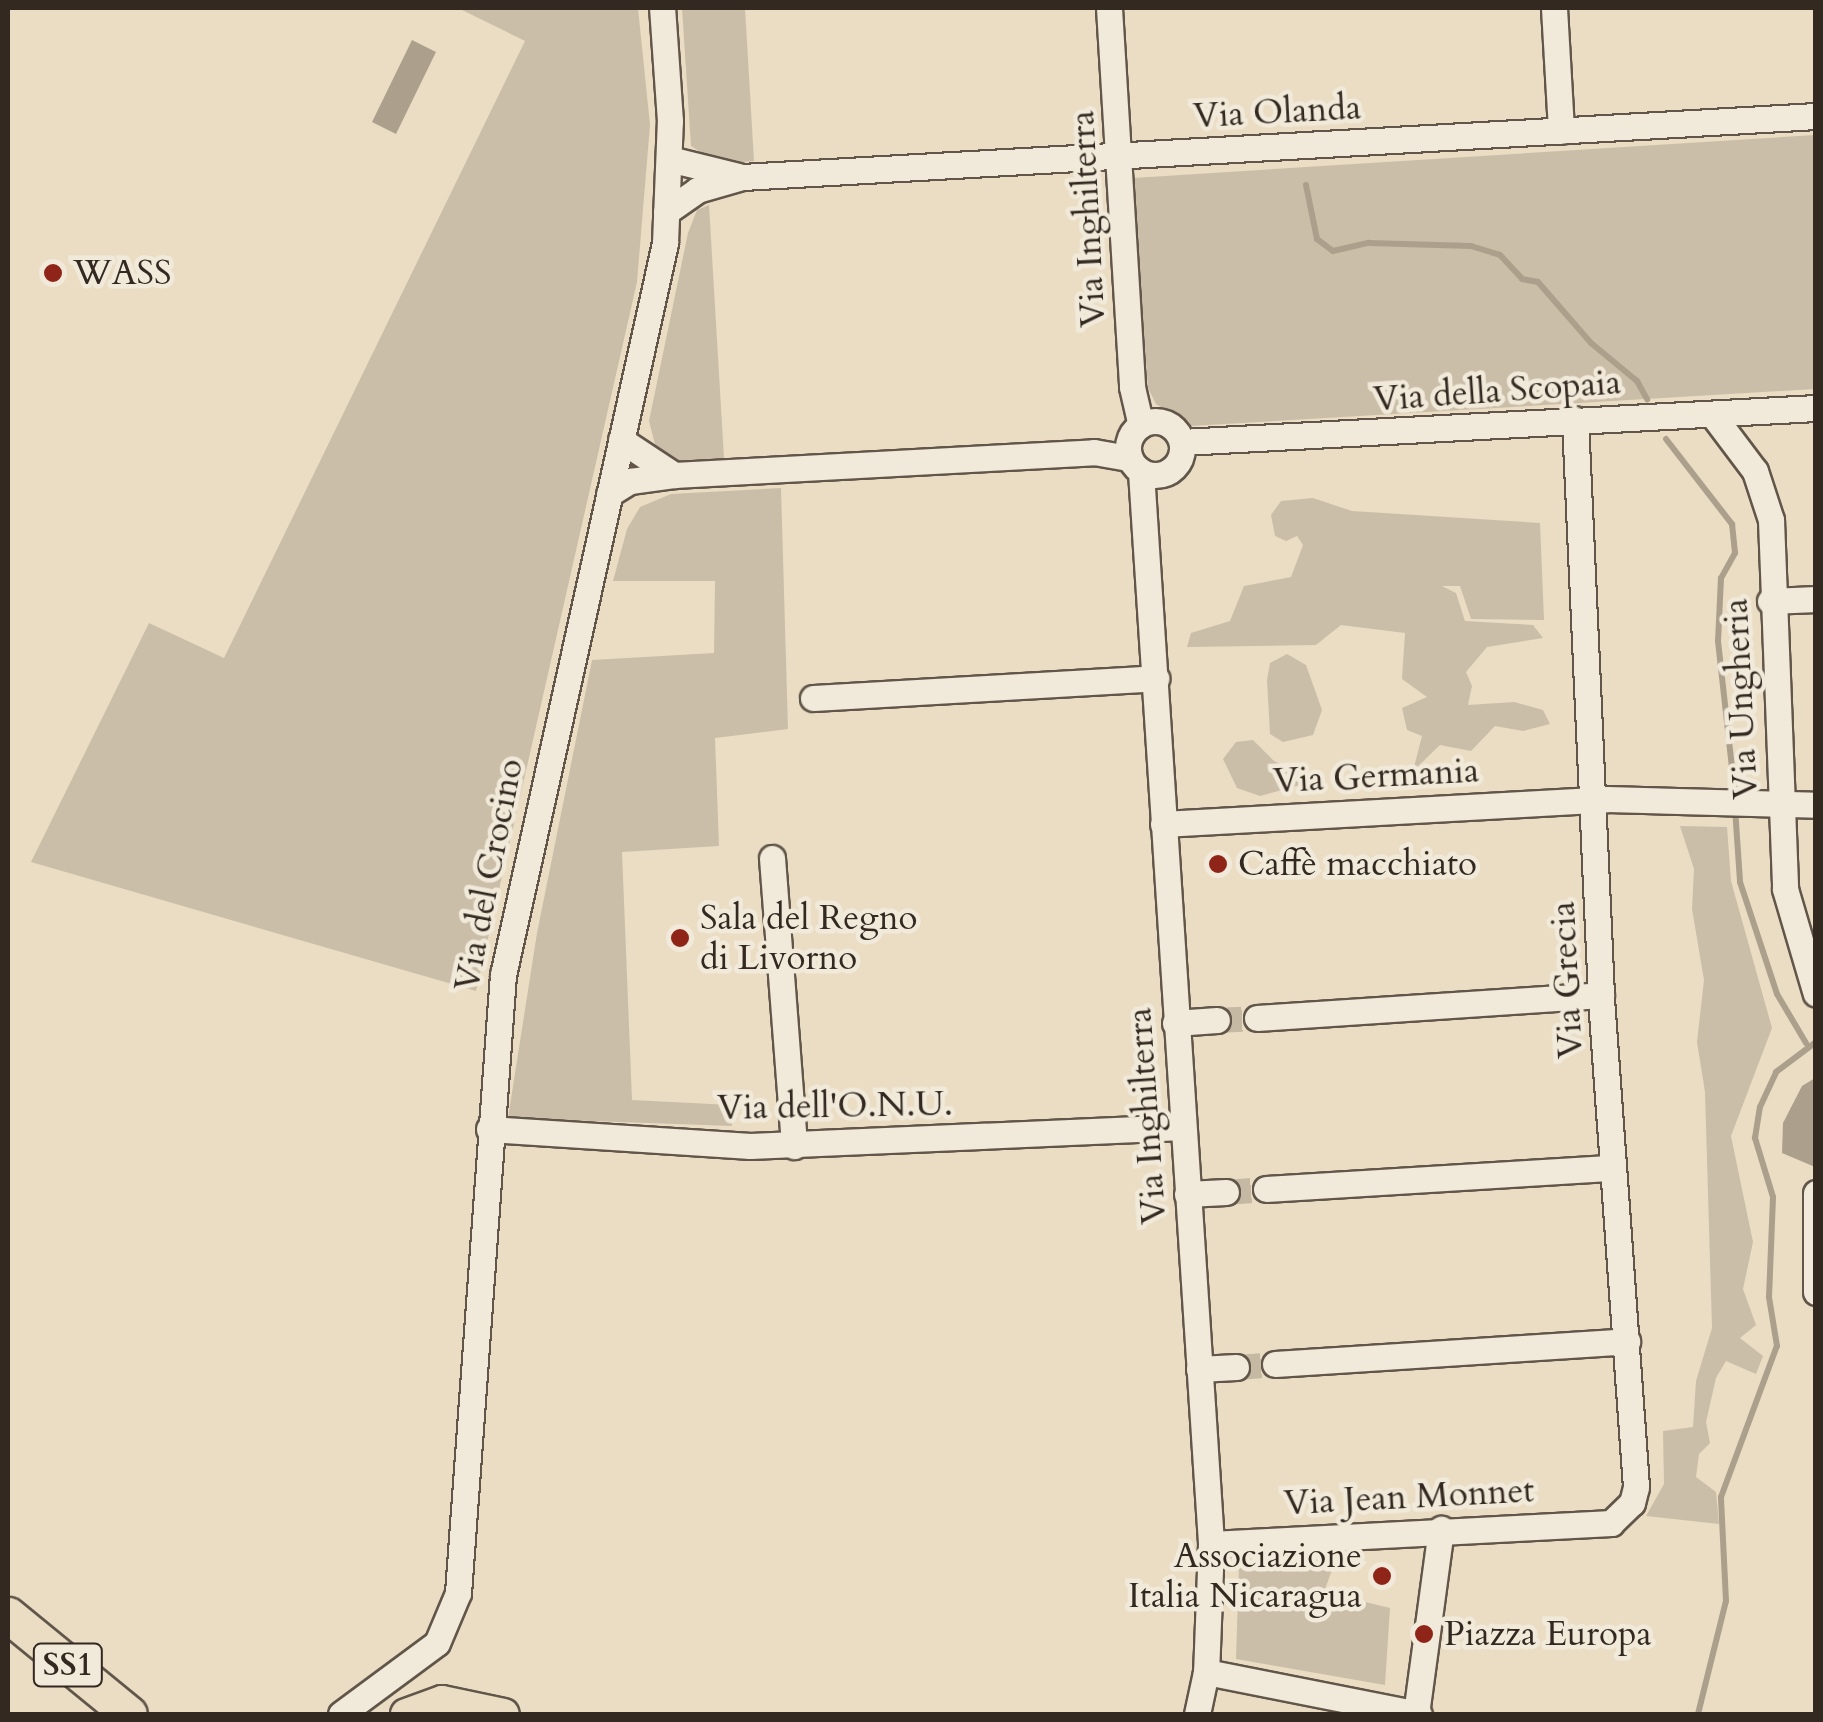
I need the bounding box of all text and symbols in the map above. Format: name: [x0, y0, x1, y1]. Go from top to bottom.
street label: Via Olanda: [1192, 87, 1362, 137]
street label: Via Inghilterra: [1061, 109, 1115, 329]
place label: WASS: [73, 252, 172, 294]
marker: WASS: [42, 262, 64, 284]
street label: Via della Scopaia: [1372, 361, 1622, 421]
street label: Via Ungheria: [1715, 598, 1767, 800]
street label: Via Germania: [1272, 750, 1480, 802]
street label: Via del Crocino: [446, 755, 532, 995]
place label: Caffè macchiato: [1238, 843, 1477, 885]
marker: Caffè macchiato: [1207, 853, 1229, 875]
place label: Sala del Regno di Livorno: [700, 897, 917, 979]
street label: Via Grecia: [1542, 900, 1592, 1060]
marker: Sala del Regno di Livorno: [669, 927, 691, 949]
street label: Via Inghilterra: [1118, 1006, 1176, 1226]
street label: Via dell'O.N.U.: [717, 1083, 953, 1129]
street label: Via Jean Monnet: [1283, 1469, 1535, 1525]
place label: Associazione Italia Nicaragua: [1128, 1535, 1362, 1617]
marker: Associazione Italia Nicaragua: [1371, 1565, 1393, 1587]
place label: Piazza Europa: [1444, 1613, 1652, 1655]
marker: Piazza Europa: [1413, 1623, 1435, 1645]
road number: SS1: [30, 1638, 106, 1692]

